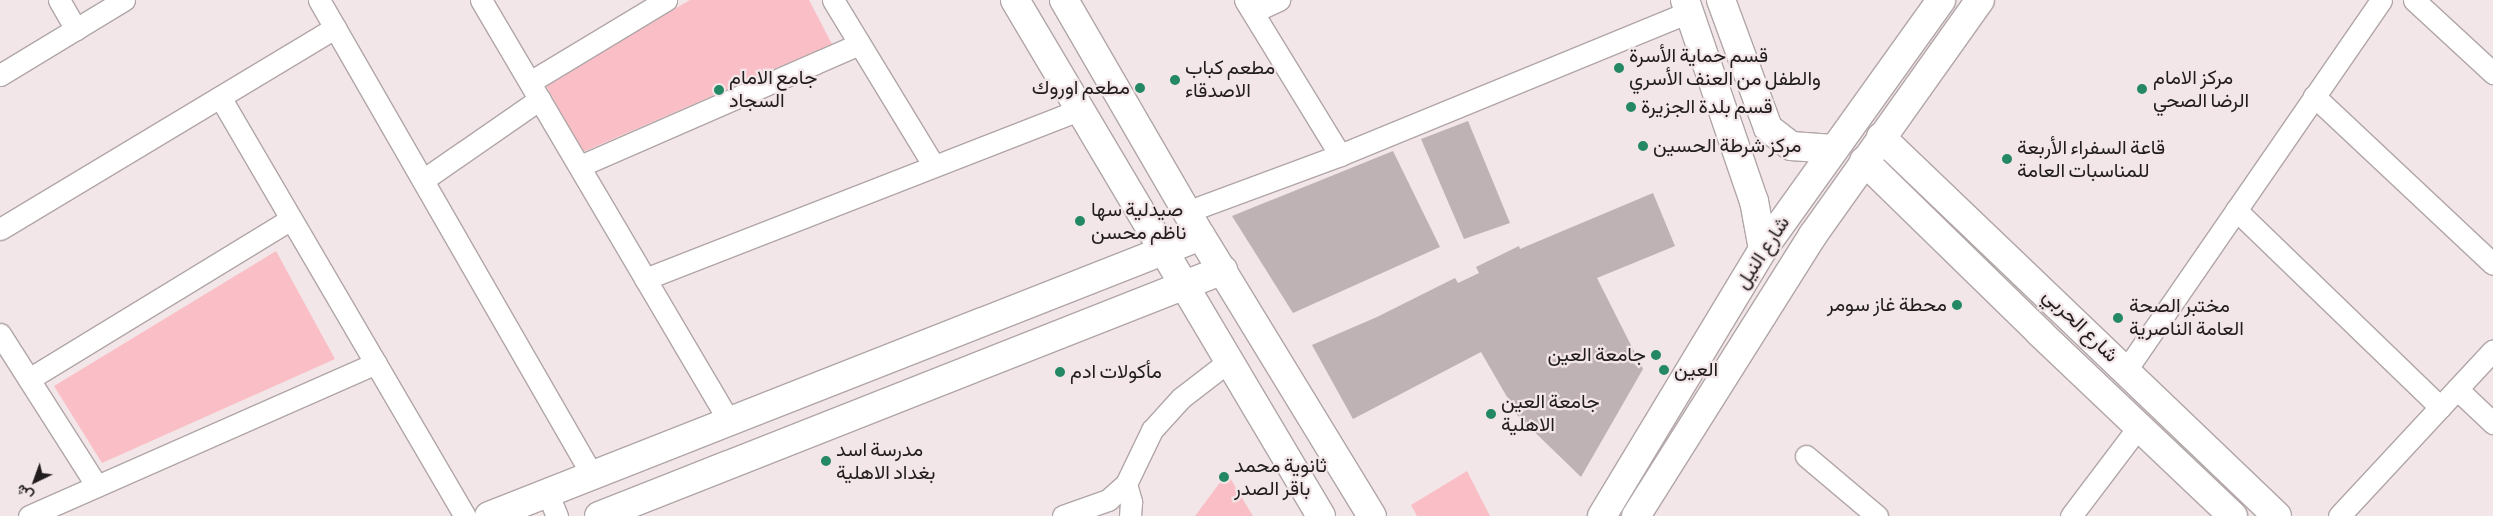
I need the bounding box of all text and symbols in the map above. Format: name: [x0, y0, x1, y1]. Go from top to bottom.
place label: قسم حماية الأسرة والطفل من العنف الأسري: [1629, 44, 1821, 91]
place label: مطعم كباب الاصدقاء: [1185, 56, 1275, 103]
marker: قسم حماية الأسرة والطفل من العنف الأسري: [1613, 62, 1625, 74]
place label: جامع الامام السجاد: [729, 66, 817, 113]
place label: مركز الامام الرضا الصحي: [2153, 66, 2249, 113]
marker: مطعم كباب الاصدقاء: [1169, 74, 1181, 86]
place label: مطعم اوروك: [1032, 76, 1130, 100]
marker: مطعم اوروك: [1134, 82, 1146, 94]
marker: مركز الامام الرضا الصحي: [2135, 82, 2149, 96]
marker: جامع الامام السجاد: [713, 84, 725, 96]
place label: قسم بلدة الجزيرة: [1641, 95, 1773, 119]
marker: قسم بلدة الجزيرة: [1625, 101, 1637, 113]
place label: مركز شرطة الحسين: [1653, 134, 1801, 158]
place label: قاعة السفراء الأربعة للمناسبات العامة: [2017, 136, 2165, 183]
marker: مركز شرطة الحسين: [1637, 140, 1649, 152]
marker: قاعة السفراء الأربعة للمناسبات العامة: [2001, 153, 2013, 165]
place label: صيدلية سها ناظم محسن: [1091, 198, 1187, 245]
street label: شارع النيل: [1731, 212, 1795, 294]
marker: صيدلية سها ناظم محسن: [1073, 214, 1087, 228]
street label: شارع الحربي: [2037, 284, 2123, 368]
place label: محطة غاز سومر: [1827, 293, 1947, 317]
place label: مختبر الصحة العامة الناصرية: [2129, 294, 2244, 341]
marker: محطة غاز سومر: [1951, 299, 1963, 311]
marker: مختبر الصحة العامة الناصرية: [2111, 311, 2125, 325]
place label: جامعة العين: [1547, 343, 1646, 367]
marker: جامعة العين: [1650, 349, 1662, 361]
place label: العين: [1674, 358, 1718, 382]
place label: مأكولات ادم: [1070, 360, 1162, 384]
marker: العين: [1658, 364, 1670, 376]
marker: مأكولات ادم: [1054, 366, 1066, 378]
place label: جامعة العين الاهلية: [1501, 390, 1600, 437]
marker: جامعة العين الاهلية: [1485, 408, 1497, 420]
place label: مدرسة اسد بغداد الاهلية: [836, 438, 935, 485]
place label: ثانوية محمد باقر الصدر: [1234, 454, 1327, 501]
marker: مدرسة اسد بغداد الاهلية: [820, 455, 832, 467]
north arrow: [10, 456, 60, 506]
marker: ثانوية محمد باقر الصدر: [1218, 471, 1230, 483]
text: ش: [14, 481, 36, 503]

